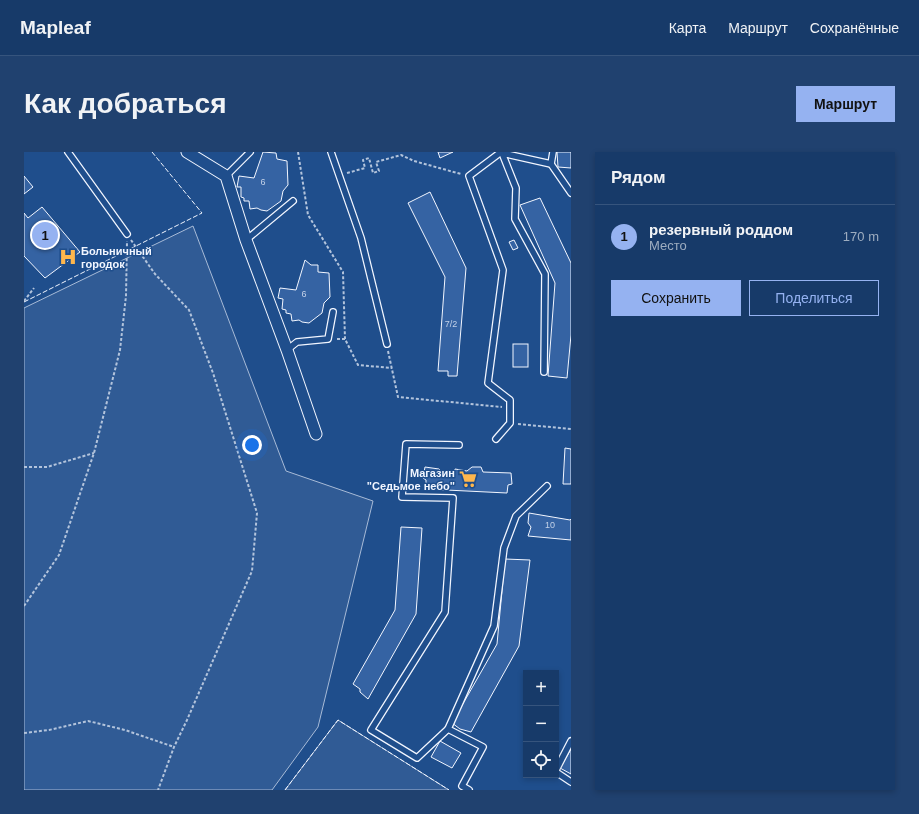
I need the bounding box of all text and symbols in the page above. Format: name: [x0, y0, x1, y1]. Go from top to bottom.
text: Mapleaf: [20, 17, 91, 38]
text: Карта: [669, 20, 706, 36]
text: Маршрут: [728, 20, 788, 36]
text: Сохранённые: [810, 20, 899, 36]
button: Маршрут: [796, 86, 895, 122]
text: Как добраться: [24, 88, 226, 119]
text: Рядом: [611, 168, 666, 187]
house number: 6: [260, 177, 266, 187]
pin: 1: [32, 220, 58, 250]
text: резервный роддом: [649, 221, 793, 238]
text: 1: [620, 229, 628, 244]
text: 170 m: [843, 229, 879, 244]
text: Место: [649, 238, 687, 253]
place label: Больничный городок: [81, 245, 152, 270]
hospital icon: Больничный городок: [58, 247, 78, 267]
button: Сохранить: [611, 280, 741, 316]
button: Поделиться: [749, 280, 879, 316]
house number: 6: [301, 289, 307, 299]
house number: 7/2: [445, 319, 457, 329]
your location: [242, 435, 262, 455]
place label: Магазин "Седьмое небо": [367, 467, 455, 492]
supermarket icon: Магазин "Седьмое небо": [458, 469, 478, 489]
house number: 10: [545, 520, 555, 530]
map controls: [523, 670, 559, 778]
button: +: [523, 670, 559, 706]
button: −: [523, 706, 559, 742]
button: locate: [523, 742, 559, 778]

